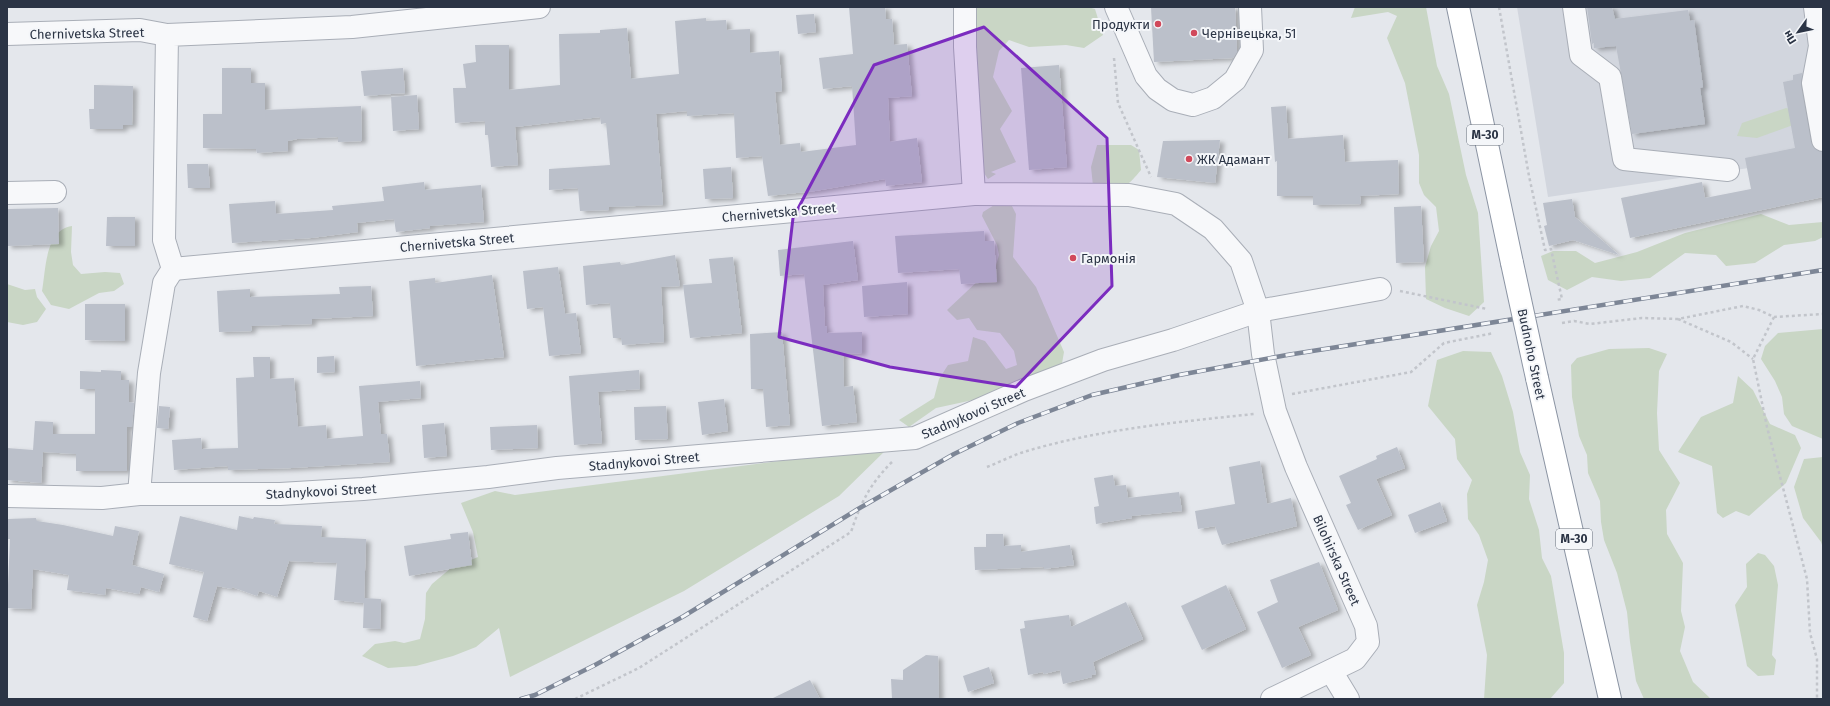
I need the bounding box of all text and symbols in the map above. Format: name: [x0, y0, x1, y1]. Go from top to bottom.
north arrow: [1778, 12, 1818, 52]
place label: Продукти: [1092, 17, 1150, 32]
marker: Продукти: [1153, 19, 1163, 29]
street label: Chernivetska Street: [30, 25, 145, 42]
place label: Чернівецька, 51: [1202, 26, 1296, 41]
marker: Чернівецька, 51: [1189, 28, 1199, 38]
text: Пн: [1781, 28, 1799, 46]
road number: М-30: [1467, 125, 1503, 145]
place label: ЖК Адамант: [1197, 152, 1270, 167]
marker: ЖК Адамант: [1184, 154, 1194, 164]
street label: Chernivetska Street: [721, 200, 837, 225]
street label: Chernivetska Street: [399, 230, 515, 255]
place label: Гармонія: [1081, 251, 1136, 266]
marker: Гармонія: [1068, 253, 1078, 263]
street label: Budnoho Street: [1515, 307, 1549, 401]
street label: Stadnykovoi Street: [919, 385, 1027, 442]
street label: Stadnykovoi Street: [588, 449, 700, 474]
street label: Stadnykovoi Street: [265, 481, 377, 502]
street label: Bilohirska Street: [1310, 513, 1363, 608]
road number: М-30: [1556, 529, 1592, 549]

